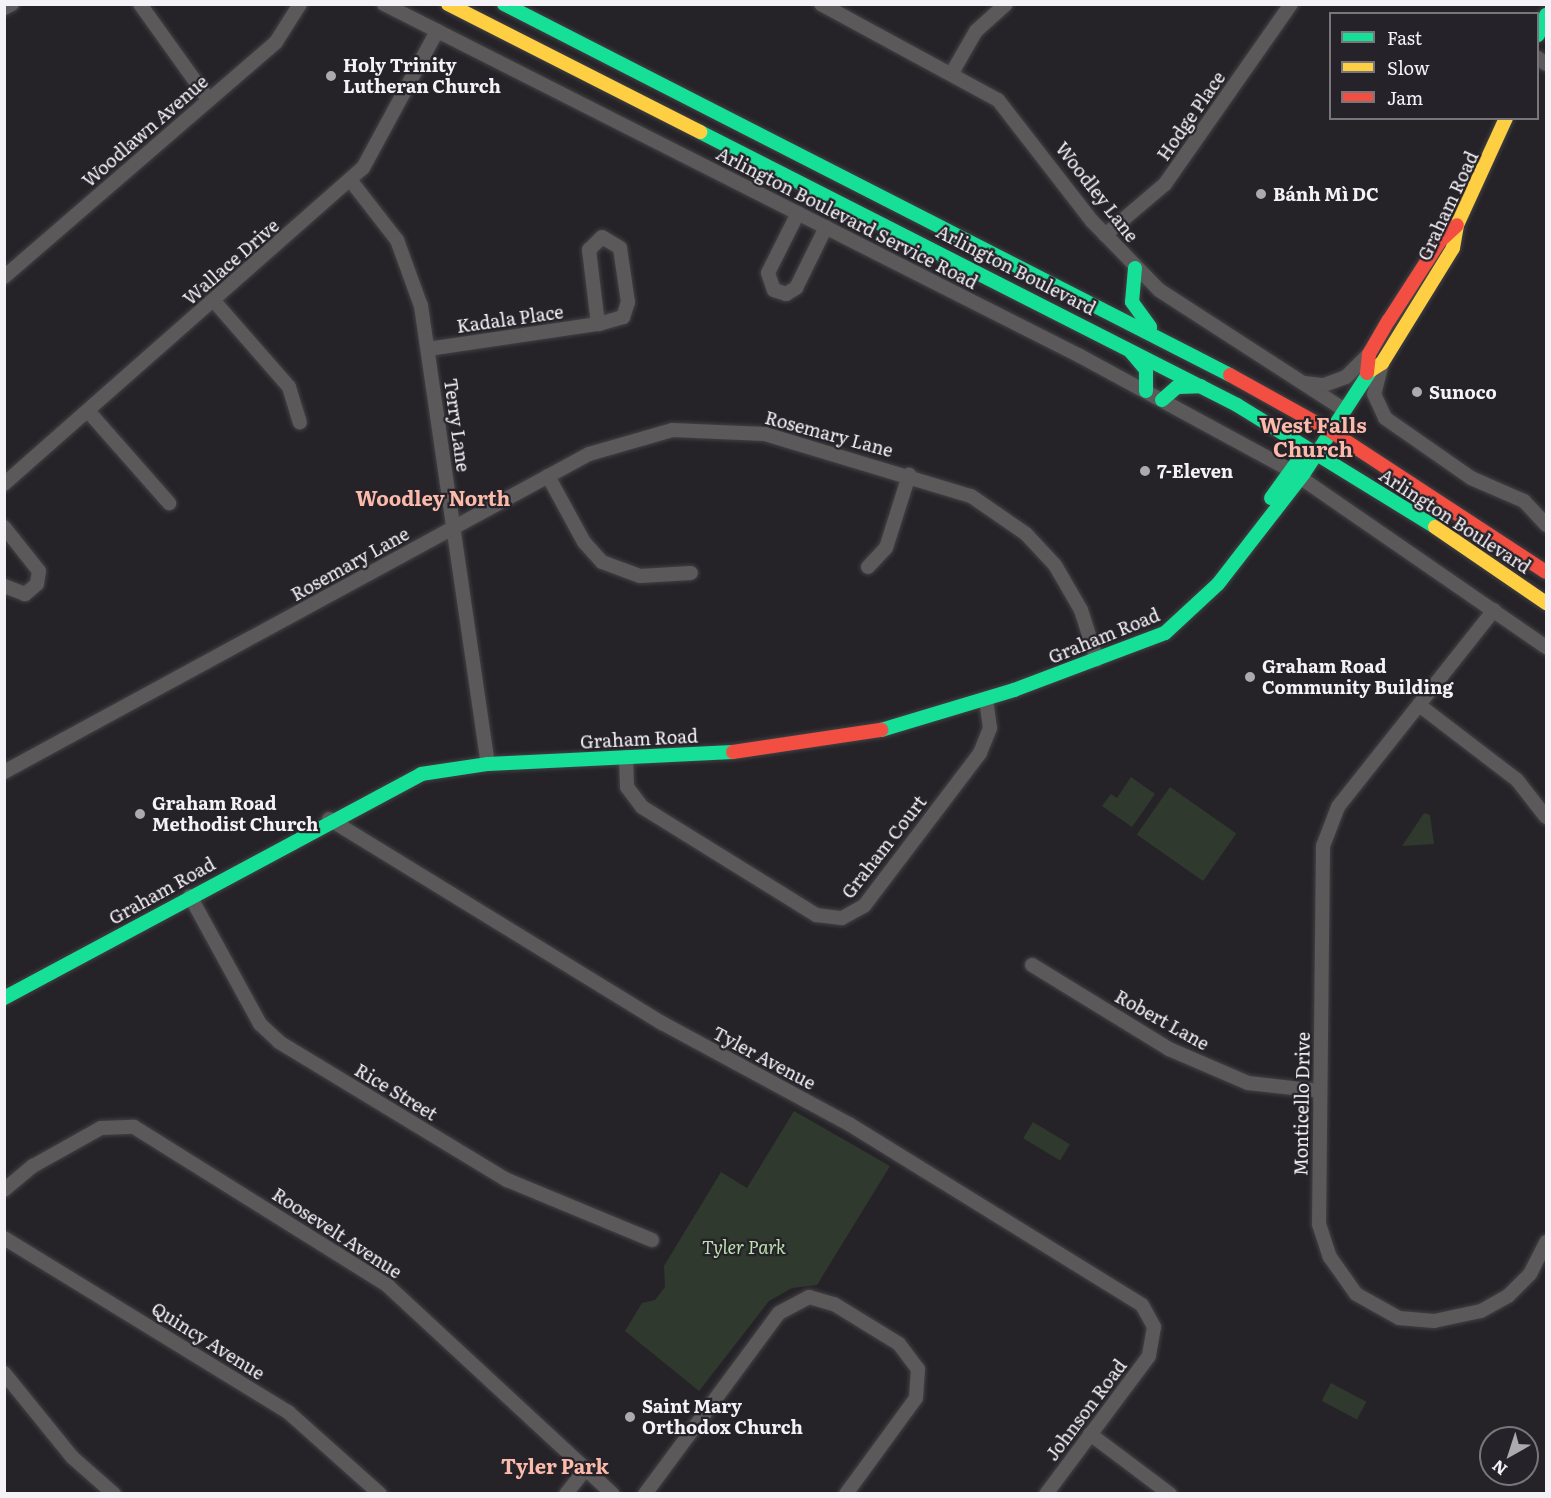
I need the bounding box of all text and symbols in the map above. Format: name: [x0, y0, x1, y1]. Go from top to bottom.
legend: [1329, 12, 1539, 120]
text: Fast: [1387, 24, 1422, 51]
text: Slow: [1387, 54, 1429, 81]
place label: Holy Trinity Lutheran Church: [343, 55, 501, 98]
street label: Hodge Place: [1152, 67, 1230, 165]
marker: Holy Trinity Lutheran Church: [324, 69, 338, 83]
street label: Woodlawn Avenue: [78, 71, 212, 191]
text: Jam: [1387, 84, 1423, 111]
street label: Woodley Lane: [1051, 138, 1143, 246]
street label: Arlington Boulevard Service Road: [713, 143, 981, 293]
street label: Graham Road: [1413, 148, 1483, 264]
place label: Bánh Mì DC: [1273, 183, 1379, 205]
marker: Bánh Mì DC: [1254, 187, 1268, 201]
street label: Wallace Drive: [179, 215, 283, 309]
street label: Arlington Boulevard: [933, 220, 1099, 320]
street label: Kadala Place: [455, 301, 565, 337]
street label: Terry Lane: [440, 377, 474, 473]
place label: Sunoco: [1429, 381, 1497, 403]
marker: Sunoco: [1410, 385, 1424, 399]
street label: Rosemary Lane: [763, 407, 895, 461]
district label: West Falls Church: [1259, 411, 1367, 461]
place label: 7-Eleven: [1157, 460, 1233, 482]
marker: 7-Eleven: [1138, 464, 1152, 478]
street label: Arlington Boulevard: [1375, 464, 1535, 578]
district label: Woodley North: [356, 485, 510, 509]
street label: Rosemary Lane: [287, 523, 413, 605]
street label: Graham Road: [1045, 604, 1163, 668]
place label: Graham Road Community Building: [1262, 656, 1453, 698]
marker: Graham Road Community Building: [1243, 670, 1257, 684]
street label: Graham Road: [580, 725, 698, 753]
street label: Graham Court: [837, 791, 931, 903]
place label: Graham Road Methodist Church: [152, 793, 318, 836]
marker: Graham Road Methodist Church: [133, 807, 147, 821]
street label: Graham Road: [105, 853, 219, 929]
street label: Robert Lane: [1111, 985, 1213, 1055]
street label: Tyler Avenue: [709, 1022, 819, 1094]
street label: Monticello Drive: [1290, 1032, 1314, 1176]
street label: Rice Street: [351, 1059, 441, 1125]
street label: Roosevelt Avenue: [268, 1183, 406, 1283]
park label: Tyler Park: [702, 1236, 786, 1258]
street label: Quincy Avenue: [148, 1298, 268, 1384]
street label: Johnson Road: [1041, 1355, 1131, 1465]
place label: Saint Mary Orthodox Church: [642, 1396, 803, 1438]
marker: Saint Mary Orthodox Church: [623, 1410, 637, 1424]
north arrow: [1479, 1426, 1539, 1486]
district label: Tyler Park: [501, 1453, 609, 1477]
text: N: [1486, 1455, 1512, 1482]

